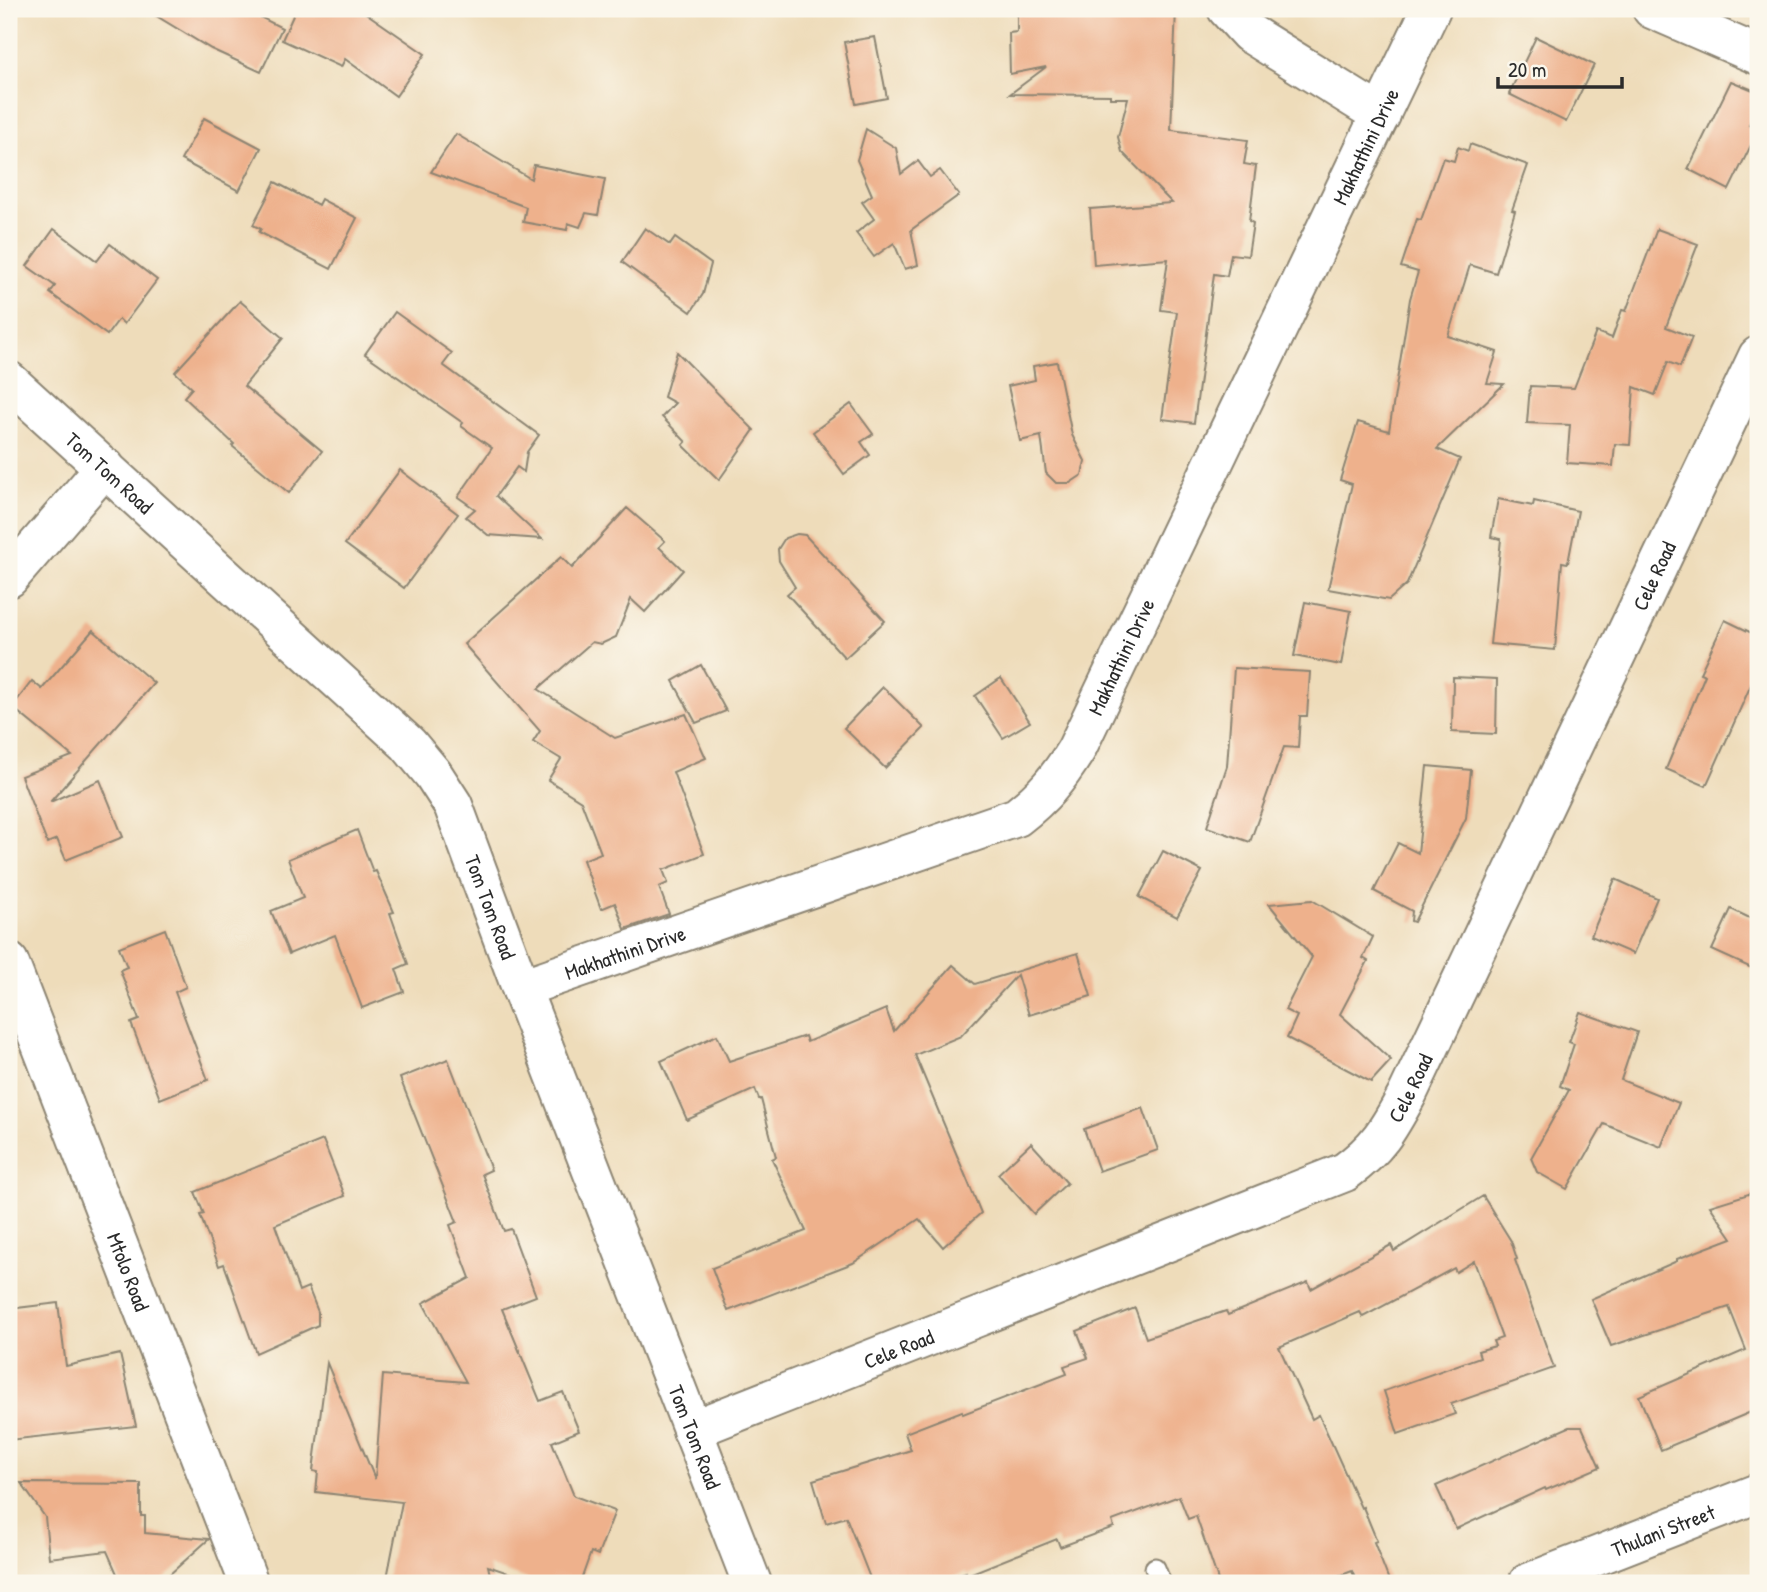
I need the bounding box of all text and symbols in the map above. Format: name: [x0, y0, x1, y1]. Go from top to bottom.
scale bar: [1498, 46, 1622, 90]
text: 20 m: [1508, 55, 1546, 84]
street label: Makhathini Drive: [1325, 83, 1406, 209]
street label: Tom Tom Road: [59, 425, 160, 520]
street label: Cele Road: [1625, 536, 1682, 615]
street label: Makhathini Drive: [1080, 594, 1161, 720]
street label: Tom Tom Road: [458, 851, 523, 963]
street label: Makhathini Drive: [561, 918, 689, 986]
street label: Cele Road: [1380, 1049, 1439, 1127]
street label: Mtolo Road: [100, 1228, 157, 1315]
street label: Cele Road: [859, 1322, 938, 1375]
street label: Tom Tom Road: [662, 1381, 729, 1493]
street label: Thulani Street: [1607, 1497, 1720, 1564]

